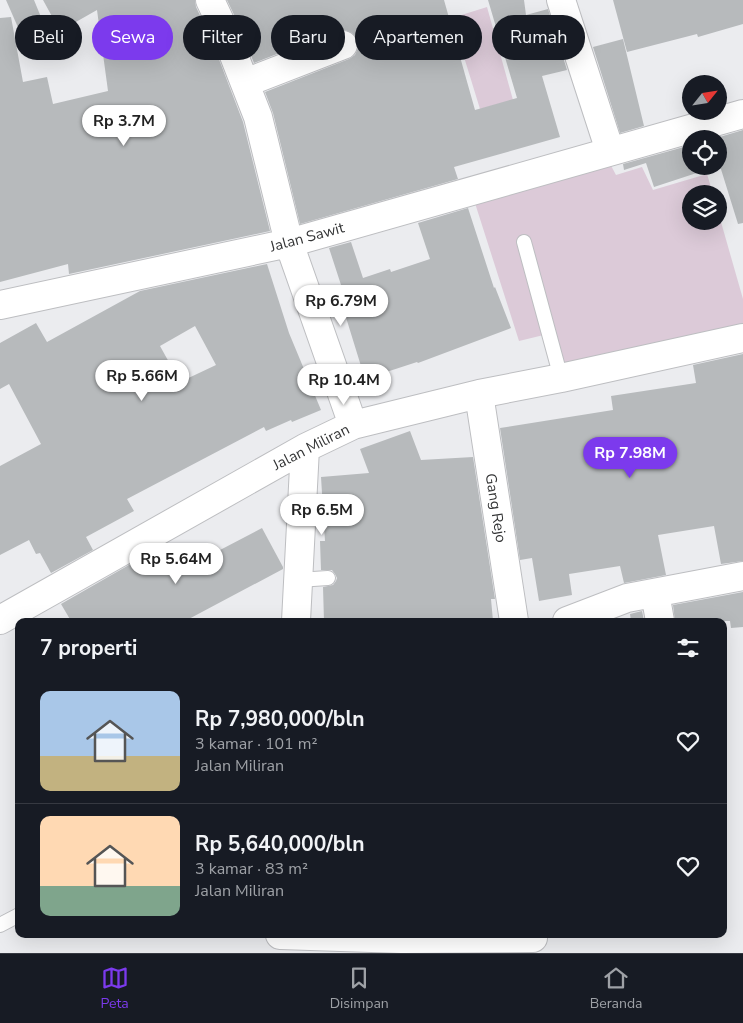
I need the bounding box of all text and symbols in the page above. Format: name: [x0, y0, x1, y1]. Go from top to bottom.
chip: Beli: [15, 15, 82, 60]
chip: Sewa: [92, 15, 173, 60]
chip: Filter: [183, 15, 261, 60]
chip: Baru: [271, 15, 345, 60]
chip: Apartemen: [355, 15, 482, 60]
chip: Rumah: [492, 15, 585, 60]
north arrow: [682, 75, 728, 120]
map controls: [682, 75, 727, 230]
pin: Rp 3.7M: [78, 104, 170, 147]
text: Rp 3.7M: [93, 110, 155, 132]
button: locate: [682, 130, 727, 175]
button: layers: [682, 185, 727, 230]
street label: Jalan Sawit: [267, 217, 347, 257]
pin: Rp 6.79M: [289, 284, 393, 327]
text: Rp 6.79M: [305, 290, 377, 312]
pin: Rp 5.66M: [90, 360, 194, 402]
pin: Rp 10.4M: [292, 364, 396, 406]
text: Rp 5.66M: [106, 365, 178, 387]
text: Rp 10.4M: [308, 369, 380, 391]
street label: Jalan Miliran: [268, 419, 353, 475]
pin: Rp 7.98M: [578, 436, 682, 479]
text: Rp 7.98M: [594, 442, 666, 464]
street label: Gang Rejo: [481, 472, 511, 544]
pin: Rp 6.5M: [276, 494, 368, 536]
text: Rp 6.5M: [291, 499, 353, 521]
pin: Rp 5.64M: [124, 542, 228, 585]
text: Rp 5.64M: [140, 548, 212, 570]
text: 7 properti: [40, 634, 137, 662]
icon: filters: [674, 634, 702, 662]
text: Rp 7,980,000/bln: [195, 705, 364, 733]
icon: home: [80, 711, 140, 771]
icon: heart: [674, 727, 702, 755]
text: 3 kamar · 101 m²: [195, 733, 318, 755]
text: Jalan Miliran: [195, 755, 284, 777]
text: Rp 5,640,000/bln: [195, 830, 364, 858]
icon: home: [80, 836, 140, 896]
icon: heart: [674, 852, 702, 880]
text: 3 kamar · 83 m²: [195, 858, 308, 880]
text: Jalan Miliran: [195, 880, 284, 902]
tab: Peta: [100, 964, 129, 1013]
tab: Disimpan: [330, 964, 389, 1013]
tab: Beranda: [590, 964, 643, 1013]

